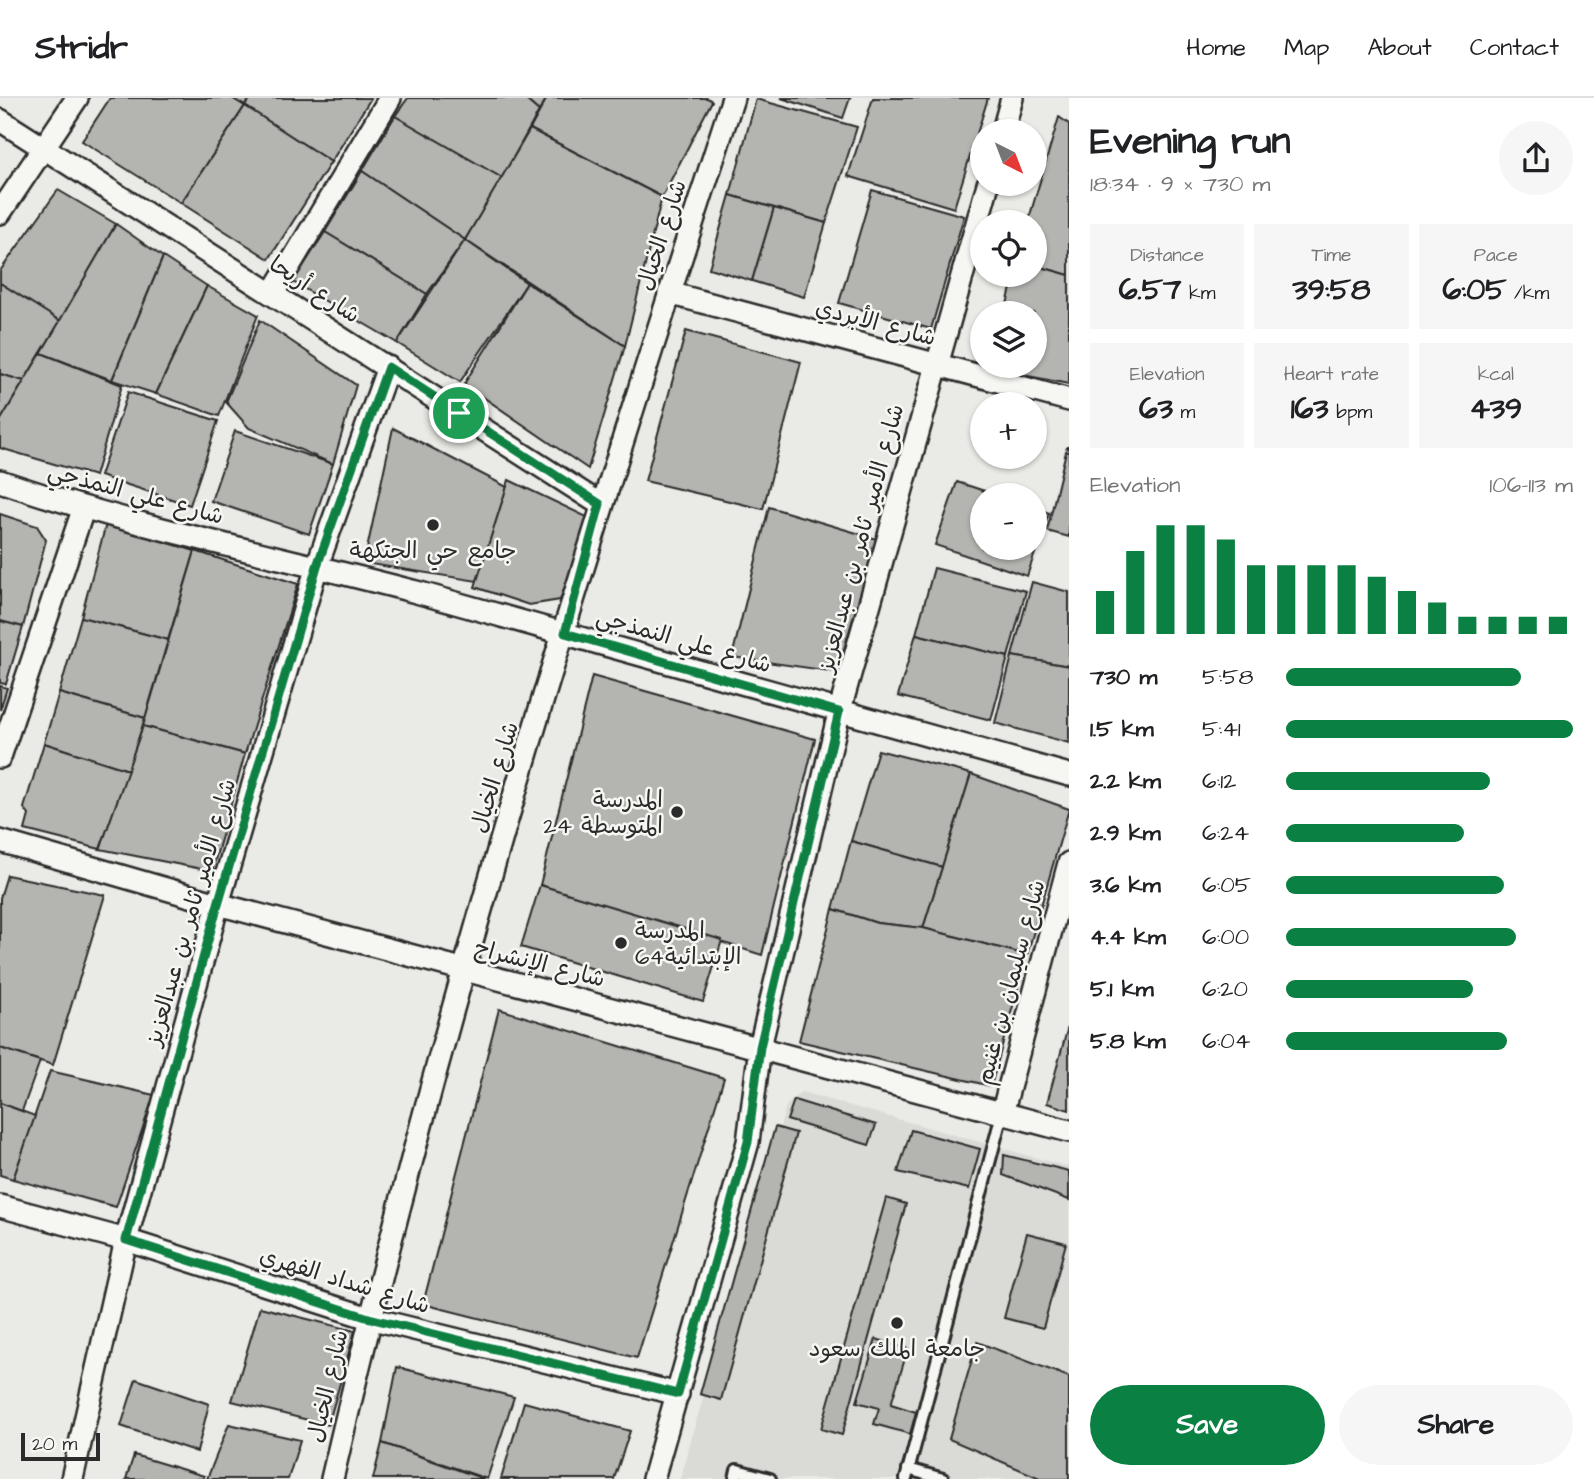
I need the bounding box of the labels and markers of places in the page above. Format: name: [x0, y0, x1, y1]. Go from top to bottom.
pin: [429, 383, 489, 443]
marker: جامع حي الجتكهة: [425, 517, 441, 533]
place label: جامع حي الجتكهة: [349, 535, 517, 571]
place label: المدرسة المتوسطة 24: [543, 784, 663, 842]
marker: المدرسة المتوسطة 24: [669, 804, 685, 820]
place label: المدرسة الإبتدائية64: [635, 915, 741, 973]
marker: المدرسة الإبتدائية64: [613, 935, 629, 951]
marker: جامعة الملك سعود: [889, 1315, 905, 1331]
place label: جامعة الملك سعود: [809, 1333, 985, 1365]

